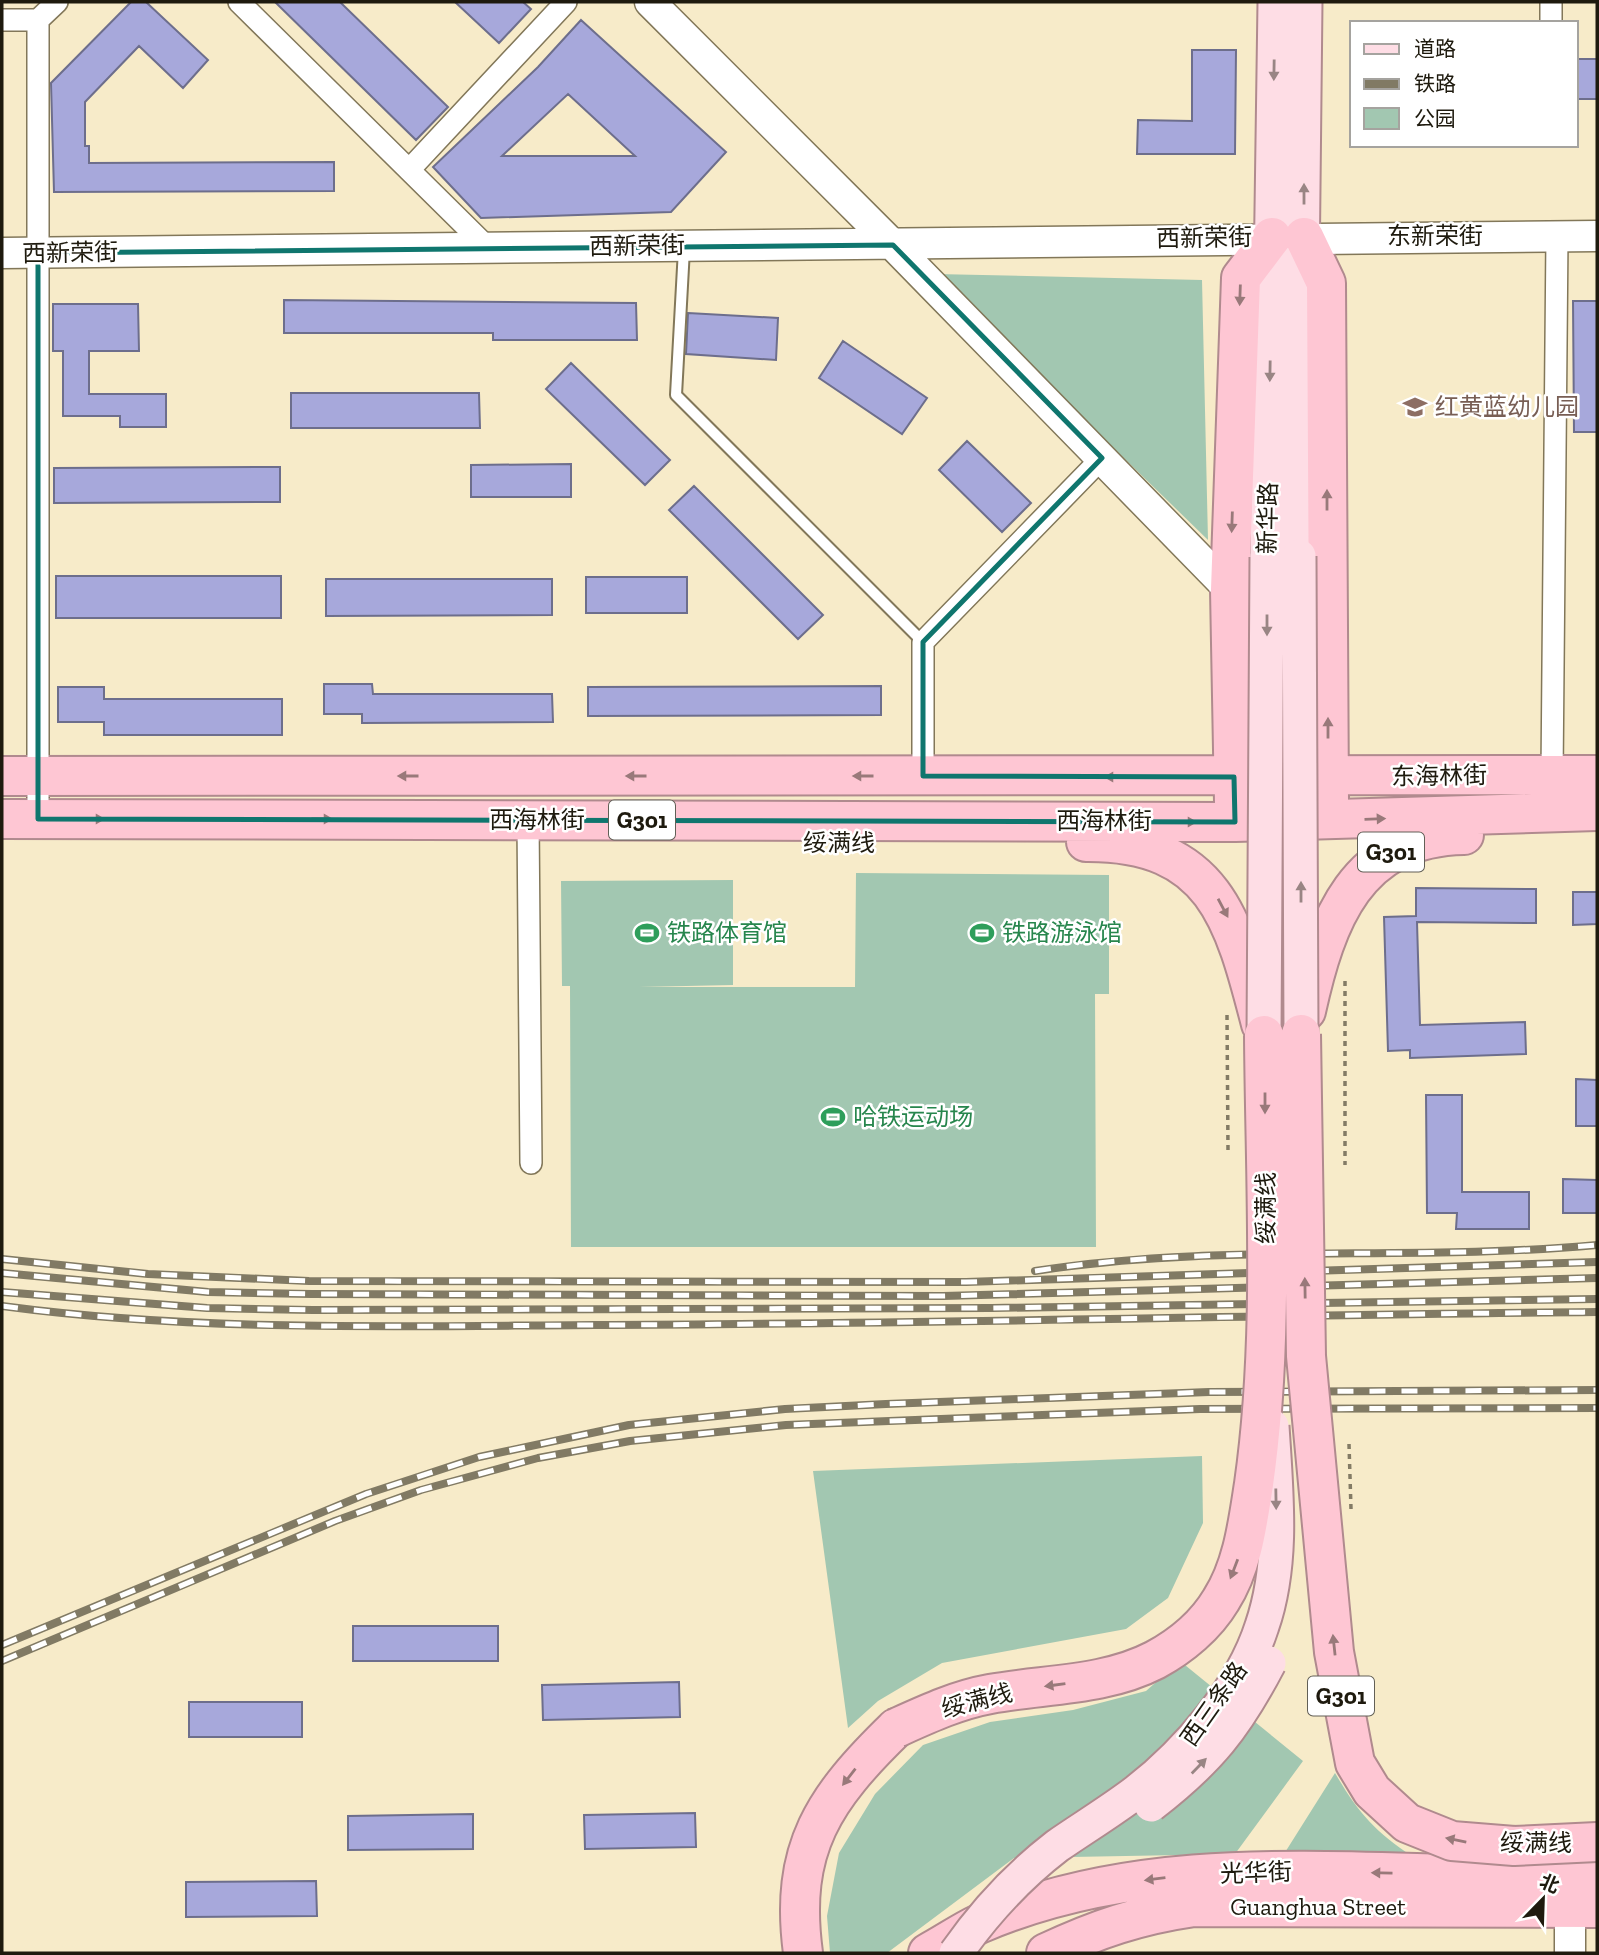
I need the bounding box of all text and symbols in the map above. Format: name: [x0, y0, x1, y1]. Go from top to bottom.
legend: [1350, 21, 1578, 147]
text: 道路: [1414, 36, 1456, 61]
one-way arrow: [1268, 59, 1280, 81]
text: 铁路: [1414, 71, 1456, 96]
text: 公园: [1414, 106, 1456, 131]
one-way arrow: [1298, 183, 1310, 205]
street label: 东新荣街: [1387, 221, 1483, 250]
street label: 西新荣街: [1156, 222, 1252, 253]
street label: 西新荣街: [589, 230, 685, 261]
street label: 西新荣街: [22, 237, 118, 268]
one-way arrow: [1235, 284, 1246, 306]
one-way arrow: [1264, 360, 1276, 382]
place label: 红黄蓝幼儿园: [1435, 392, 1579, 421]
school or university icon: 红黄蓝幼儿园: [1401, 393, 1429, 421]
street label: 新华路: [1252, 482, 1283, 554]
one-way arrow: [1321, 489, 1333, 511]
one-way arrow: [1226, 511, 1238, 533]
one-way arrow: [1261, 614, 1273, 636]
one-way arrow: [1322, 717, 1334, 739]
street label: 东海林街: [1391, 760, 1487, 791]
one-way arrow: [397, 770, 419, 782]
one-way arrow: [624, 770, 646, 782]
one-way arrow: [852, 770, 874, 782]
one-way arrow: [1104, 771, 1126, 783]
road number: G301: [609, 800, 675, 840]
street label: 西海林街: [489, 805, 585, 834]
street label: 西海林街: [1056, 806, 1152, 835]
one-way arrow: [84, 813, 106, 825]
one-way arrow: [311, 813, 333, 825]
one-way arrow: [1364, 813, 1386, 825]
one-way arrow: [1176, 816, 1198, 828]
street label: 绥满线: [803, 828, 875, 857]
road number: G301: [1358, 832, 1424, 872]
one-way arrow: [1295, 881, 1307, 903]
one-way arrow: [1217, 898, 1228, 918]
place label: 铁路体育馆: [667, 918, 787, 947]
place label: 铁路游泳馆: [1002, 918, 1122, 947]
sports icon: 铁路体育馆: [633, 919, 661, 947]
sports icon: 铁路游泳馆: [968, 919, 996, 947]
one-way arrow: [1259, 1092, 1271, 1114]
place label: 哈铁运动场: [853, 1102, 973, 1131]
sports icon: 哈铁运动场: [819, 1103, 847, 1131]
street label: 绥满线: [1251, 1172, 1280, 1244]
one-way arrow: [1299, 1277, 1311, 1299]
one-way arrow: [1270, 1488, 1282, 1510]
one-way arrow: [1229, 1559, 1240, 1580]
one-way arrow: [1328, 1634, 1339, 1656]
street label: 西三条路: [1174, 1656, 1253, 1751]
road number: G301: [1308, 1676, 1374, 1716]
street label: 绥满线: [938, 1678, 1015, 1723]
one-way arrow: [1044, 1680, 1066, 1691]
one-way arrow: [1191, 1757, 1208, 1774]
one-way arrow: [841, 1767, 856, 1785]
street label: 绥满线: [1500, 1828, 1572, 1857]
one-way arrow: [1445, 1834, 1467, 1845]
street label: 光华街: [1219, 1857, 1292, 1888]
north arrow: [1508, 1864, 1578, 1934]
one-way arrow: [1371, 1867, 1393, 1879]
text: 北: [1536, 1870, 1563, 1898]
one-way arrow: [1144, 1874, 1166, 1885]
street label: Guanghua Street: [1230, 1892, 1406, 1921]

